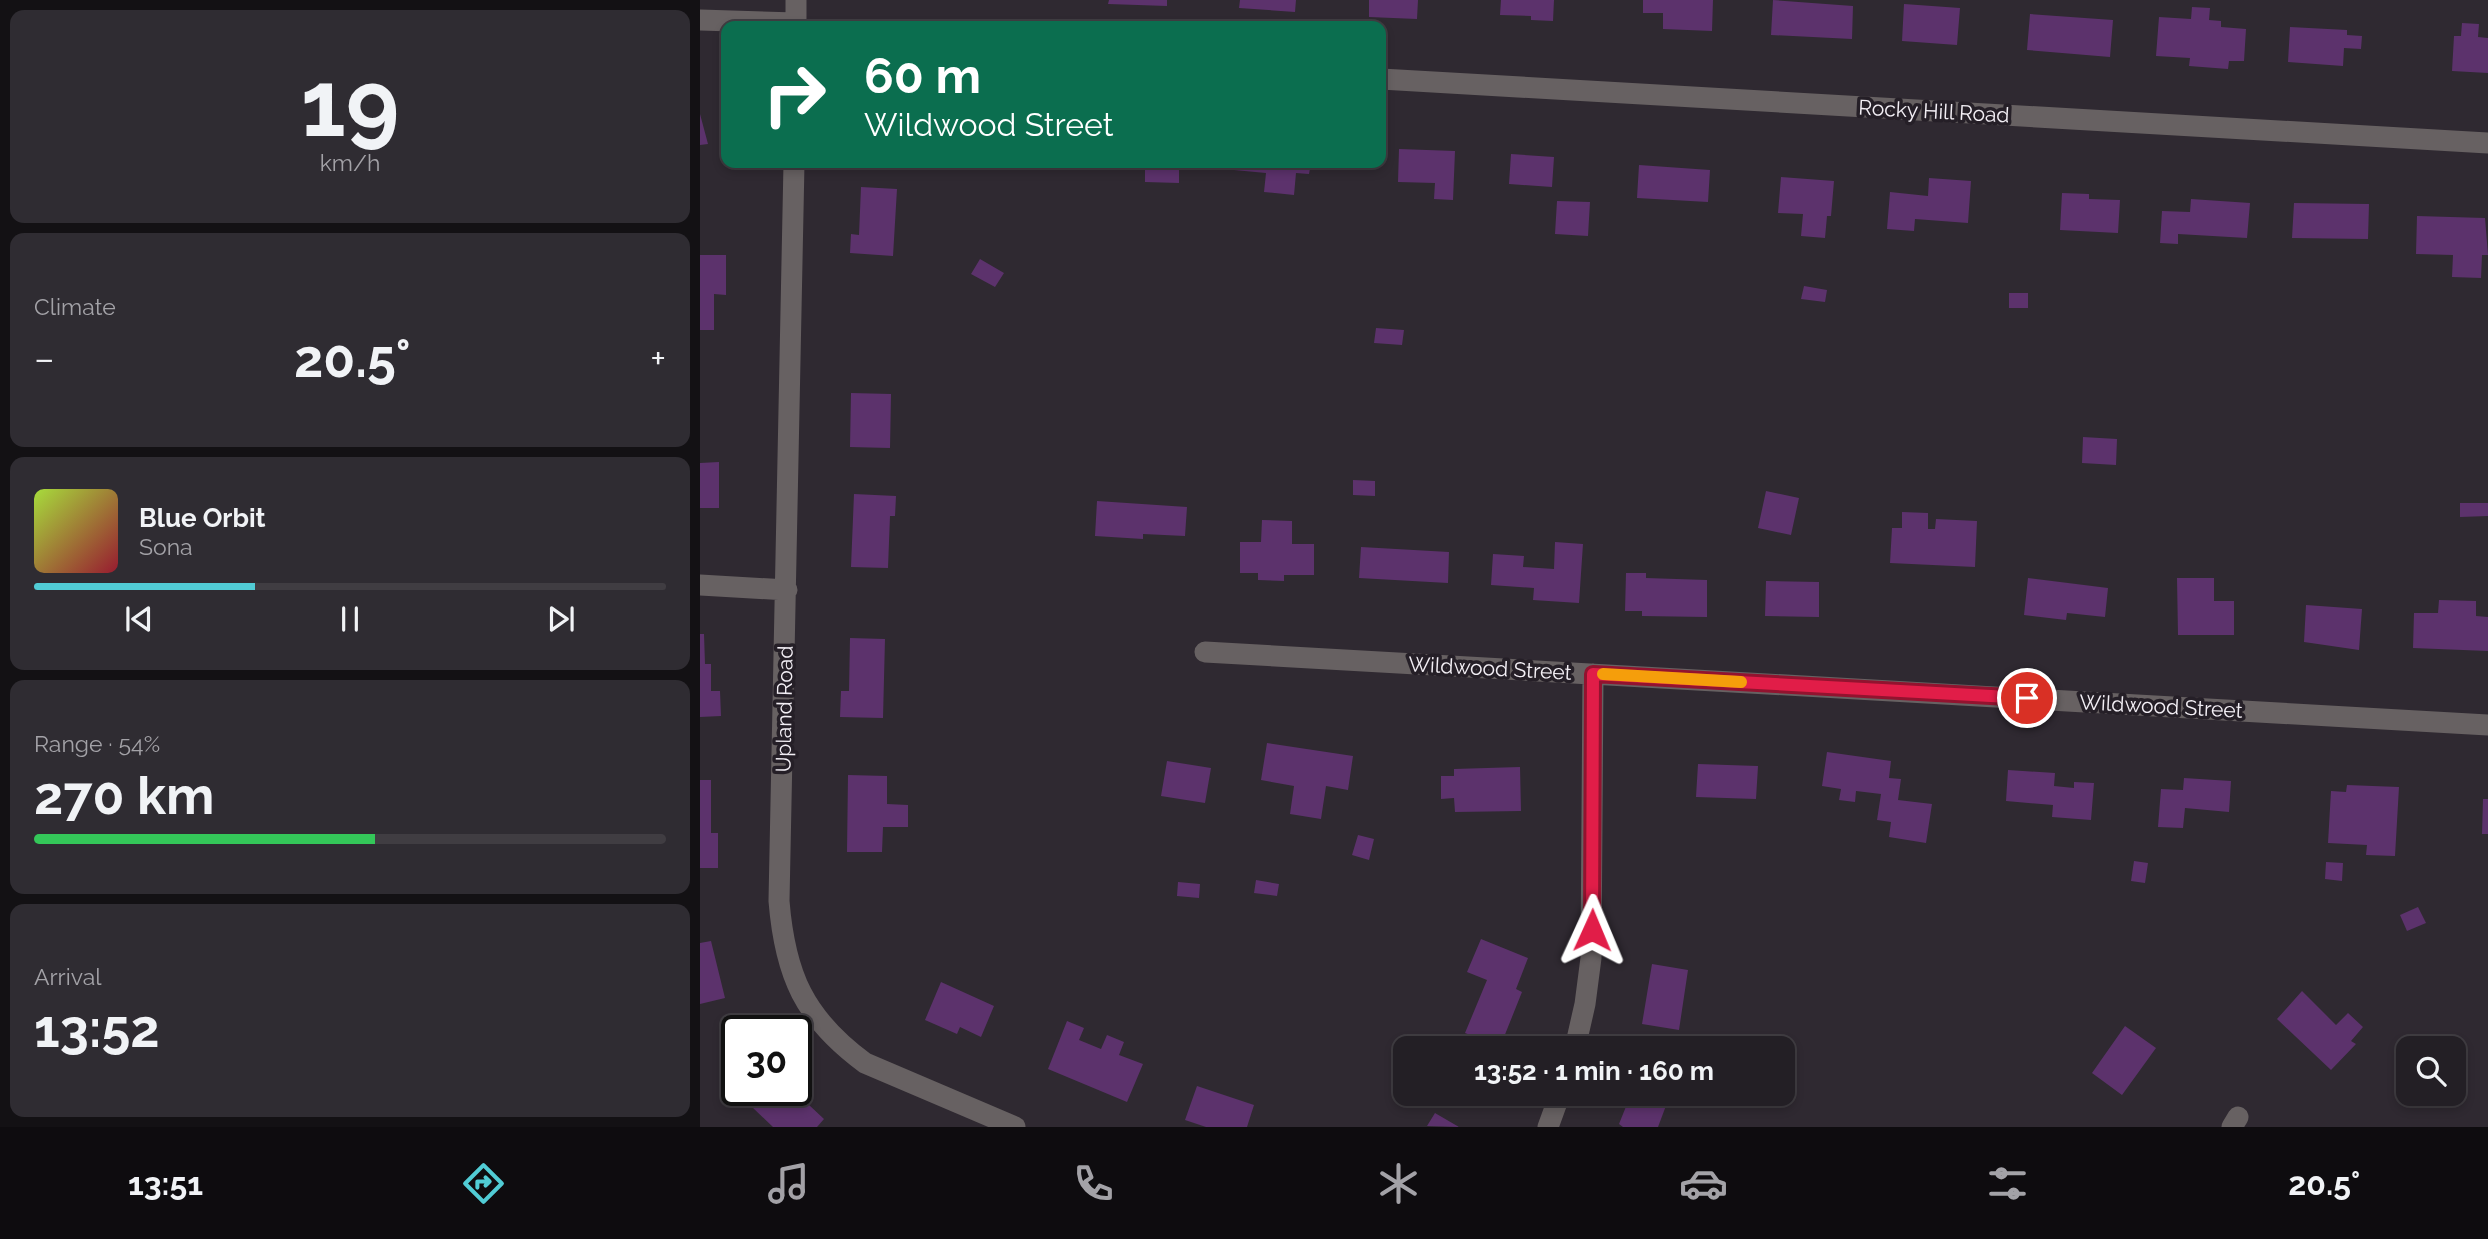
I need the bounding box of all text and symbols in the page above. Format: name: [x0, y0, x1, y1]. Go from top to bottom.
text: 60 m: [864, 47, 981, 104]
icon: right: [749, 49, 840, 140]
text: 19: [301, 50, 399, 157]
street label: Rocky Hill Road: [1858, 95, 2010, 127]
text: Wildwood Street: [864, 106, 1113, 143]
text: km/h: [320, 149, 380, 176]
text: Climate: [34, 293, 116, 320]
text: 20.5°: [294, 328, 411, 389]
text: −: [34, 336, 54, 381]
text: +: [650, 336, 666, 381]
text: Blue Orbit: [139, 503, 266, 533]
text: Sona: [139, 533, 193, 560]
icon: previous: [120, 600, 158, 638]
icon: pause: [331, 600, 369, 638]
icon: next: [542, 600, 580, 638]
street label: Upland Road: [770, 645, 798, 773]
street label: Wildwood Street: [1408, 651, 1572, 685]
pin: [1997, 668, 2057, 728]
icon: arrive: [2008, 679, 2046, 717]
street label: Wildwood Street: [2079, 689, 2243, 723]
text: Range · 54%: [34, 730, 160, 757]
text: 270 km: [34, 765, 214, 826]
position arrow: [1555, 893, 1629, 967]
text: Arrival: [34, 963, 101, 990]
text: 13:52: [34, 998, 160, 1059]
speed limit sign: 30: [721, 1015, 812, 1106]
map controls: [2396, 1036, 2466, 1106]
button: search: [2396, 1036, 2466, 1106]
text: 13:52 · 1 min · 160 m: [1474, 1056, 1714, 1086]
icon: directions: [459, 1159, 508, 1208]
icon: music: [764, 1159, 813, 1208]
icon: phone: [1069, 1159, 1118, 1208]
icon: climate: [1374, 1159, 1423, 1208]
icon: car: [1679, 1159, 1728, 1208]
icon: filters: [1983, 1159, 2032, 1208]
text: 13:51: [128, 1165, 203, 1202]
text: 20.5°: [2288, 1165, 2360, 1202]

